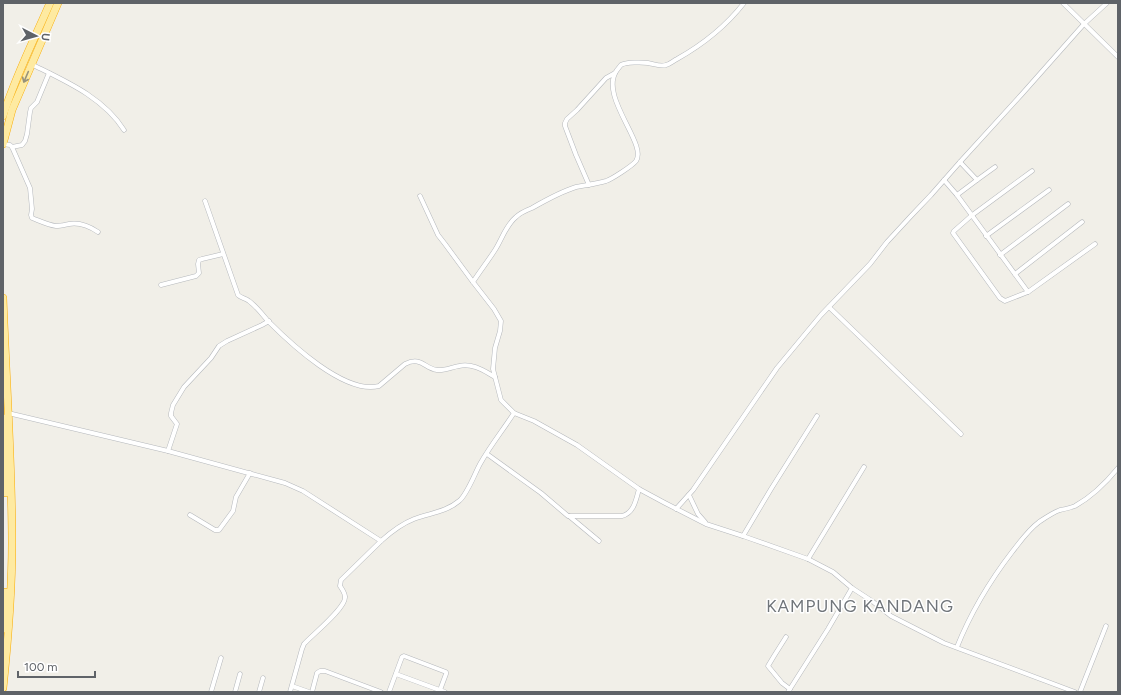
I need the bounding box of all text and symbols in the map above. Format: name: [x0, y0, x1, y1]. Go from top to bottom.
north arrow: [16, 16, 56, 56]
text: U: [39, 32, 52, 42]
one-way arrow: [21, 71, 29, 83]
district label: KAMPUNG KANDANG: [766, 596, 954, 616]
scale bar: [18, 653, 95, 679]
text: 100 m: [24, 660, 58, 674]

